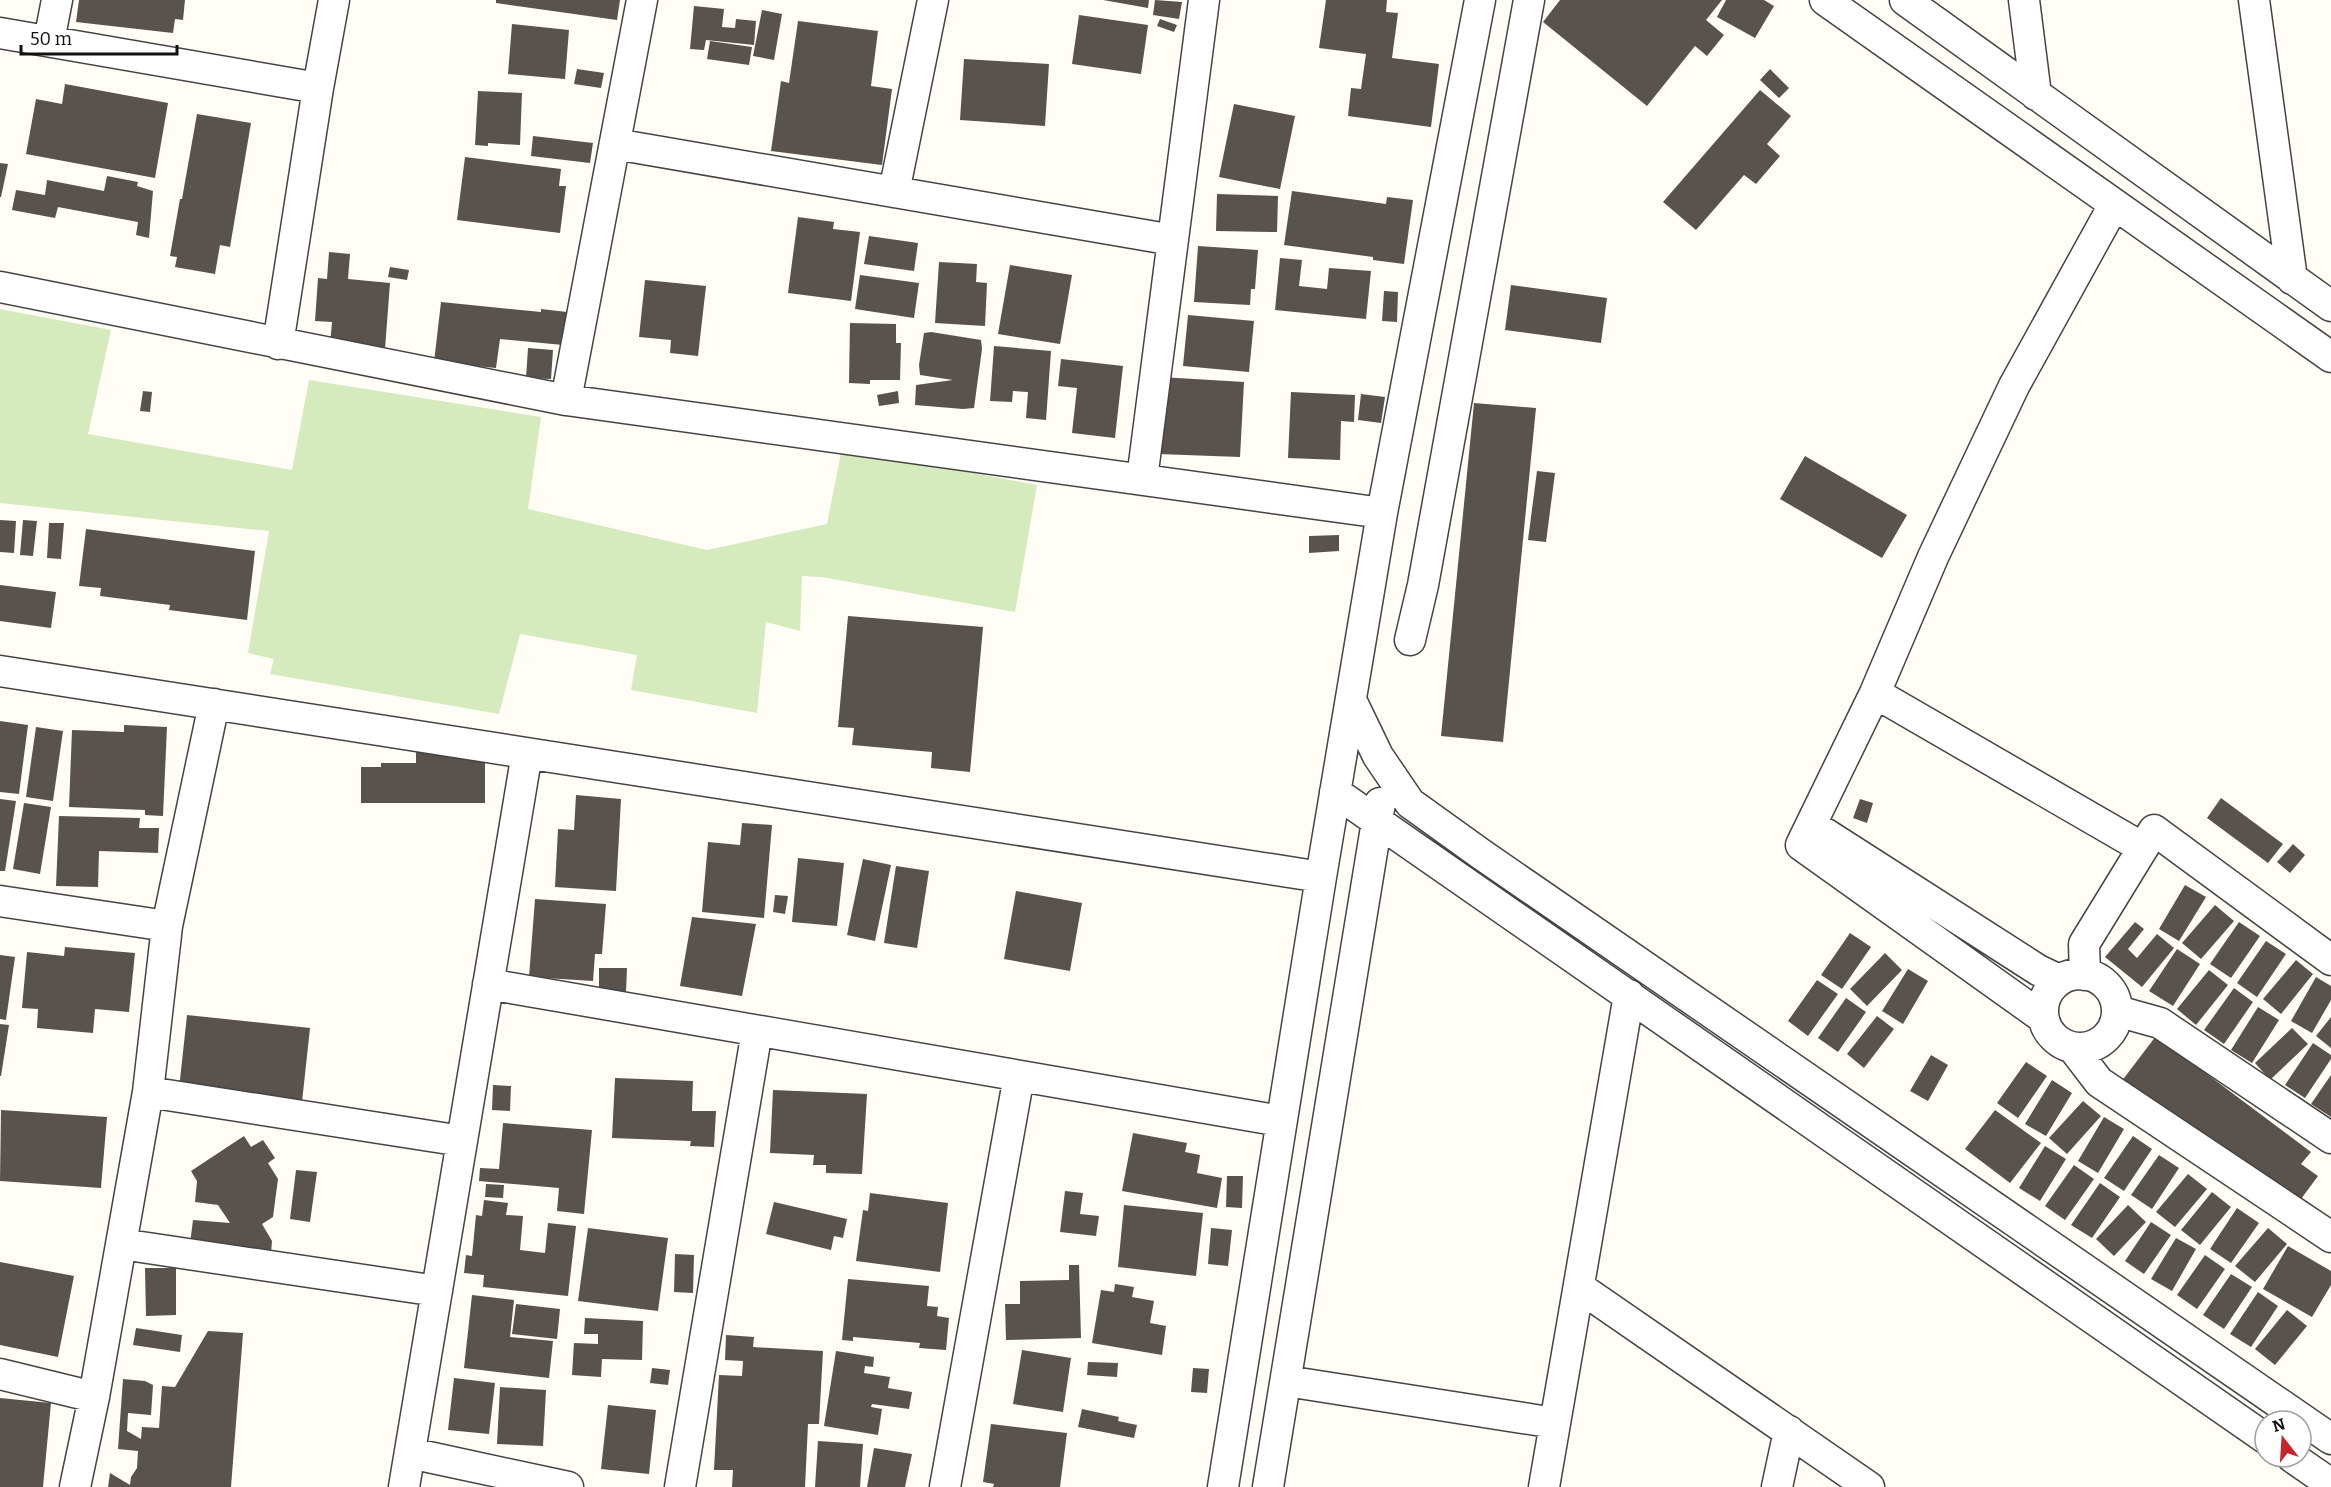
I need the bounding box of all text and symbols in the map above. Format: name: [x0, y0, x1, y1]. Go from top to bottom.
scale bar: [21, 18, 177, 56]
text: 50 m: [30, 28, 72, 50]
north arrow: [2253, 1409, 2313, 1469]
text: N: [2270, 1414, 2287, 1436]

